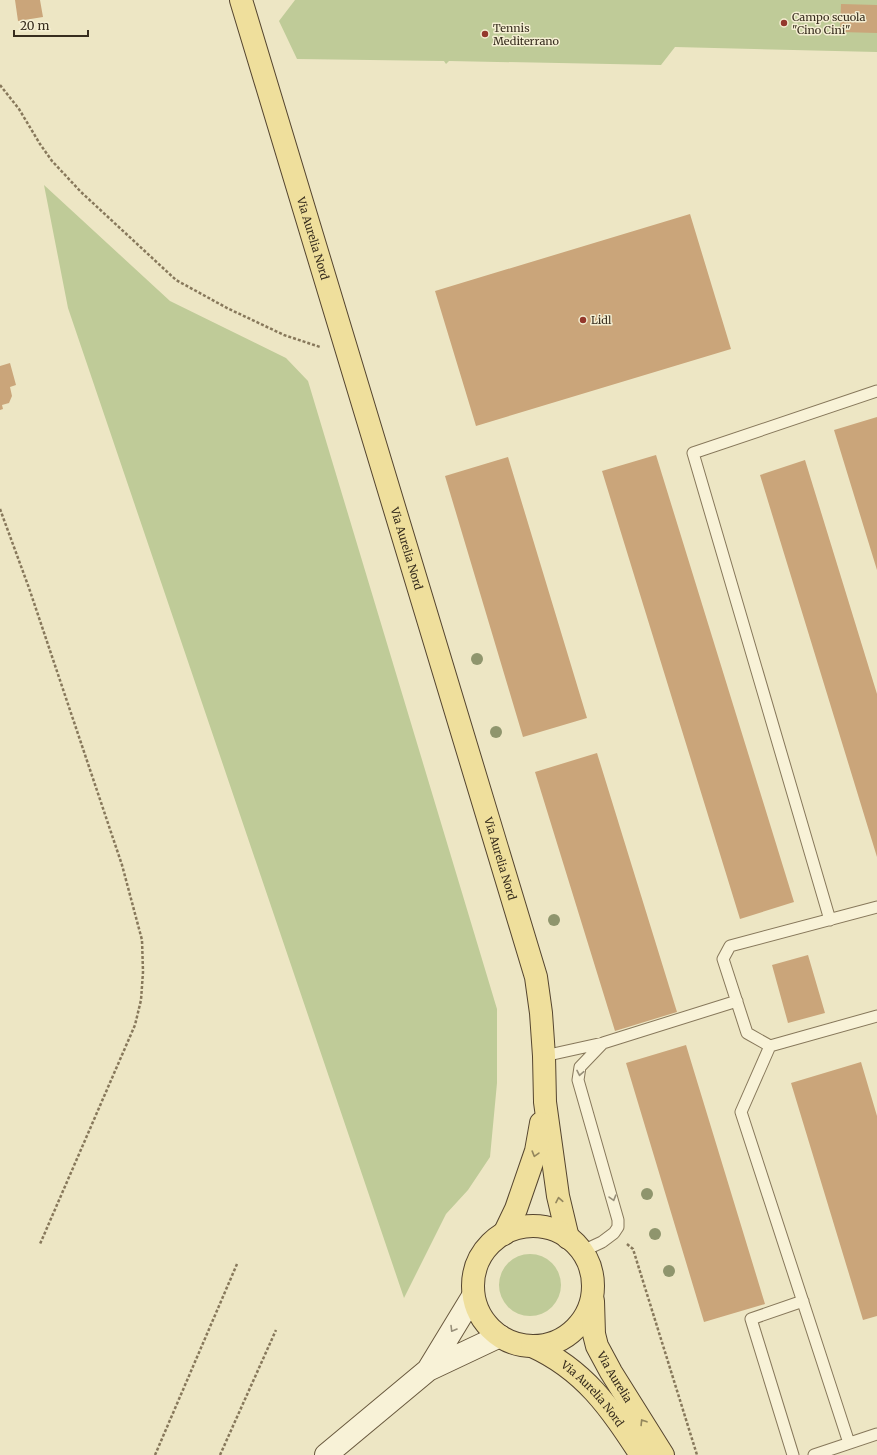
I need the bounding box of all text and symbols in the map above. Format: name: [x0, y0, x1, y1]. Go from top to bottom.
place label: Campo scuola "Cino Cini": [792, 10, 865, 37]
scale bar: [14, 12, 88, 38]
text: 20 m: [20, 18, 49, 33]
marker: Campo scuola "Cino Cini": [779, 18, 789, 28]
place label: Tennis Mediterrano: [493, 21, 560, 48]
marker: Tennis Mediterrano: [480, 29, 490, 39]
street label: Via Aurelia Nord: [294, 194, 332, 282]
place label: Lidl: [591, 313, 612, 327]
marker: Lidl: [578, 315, 588, 325]
street label: Via Aurelia Nord: [387, 505, 426, 592]
street label: Via Aurelia Nord: [481, 815, 519, 902]
one-way arrow: [576, 1070, 584, 1076]
one-way arrow: [531, 1150, 540, 1157]
one-way arrow: [608, 1194, 617, 1201]
one-way arrow: [555, 1197, 563, 1203]
one-way arrow: [450, 1325, 458, 1332]
street label: Via Aurelia: [594, 1348, 635, 1405]
street label: Via Aurelia Nord: [558, 1357, 627, 1430]
one-way arrow: [640, 1419, 648, 1426]

